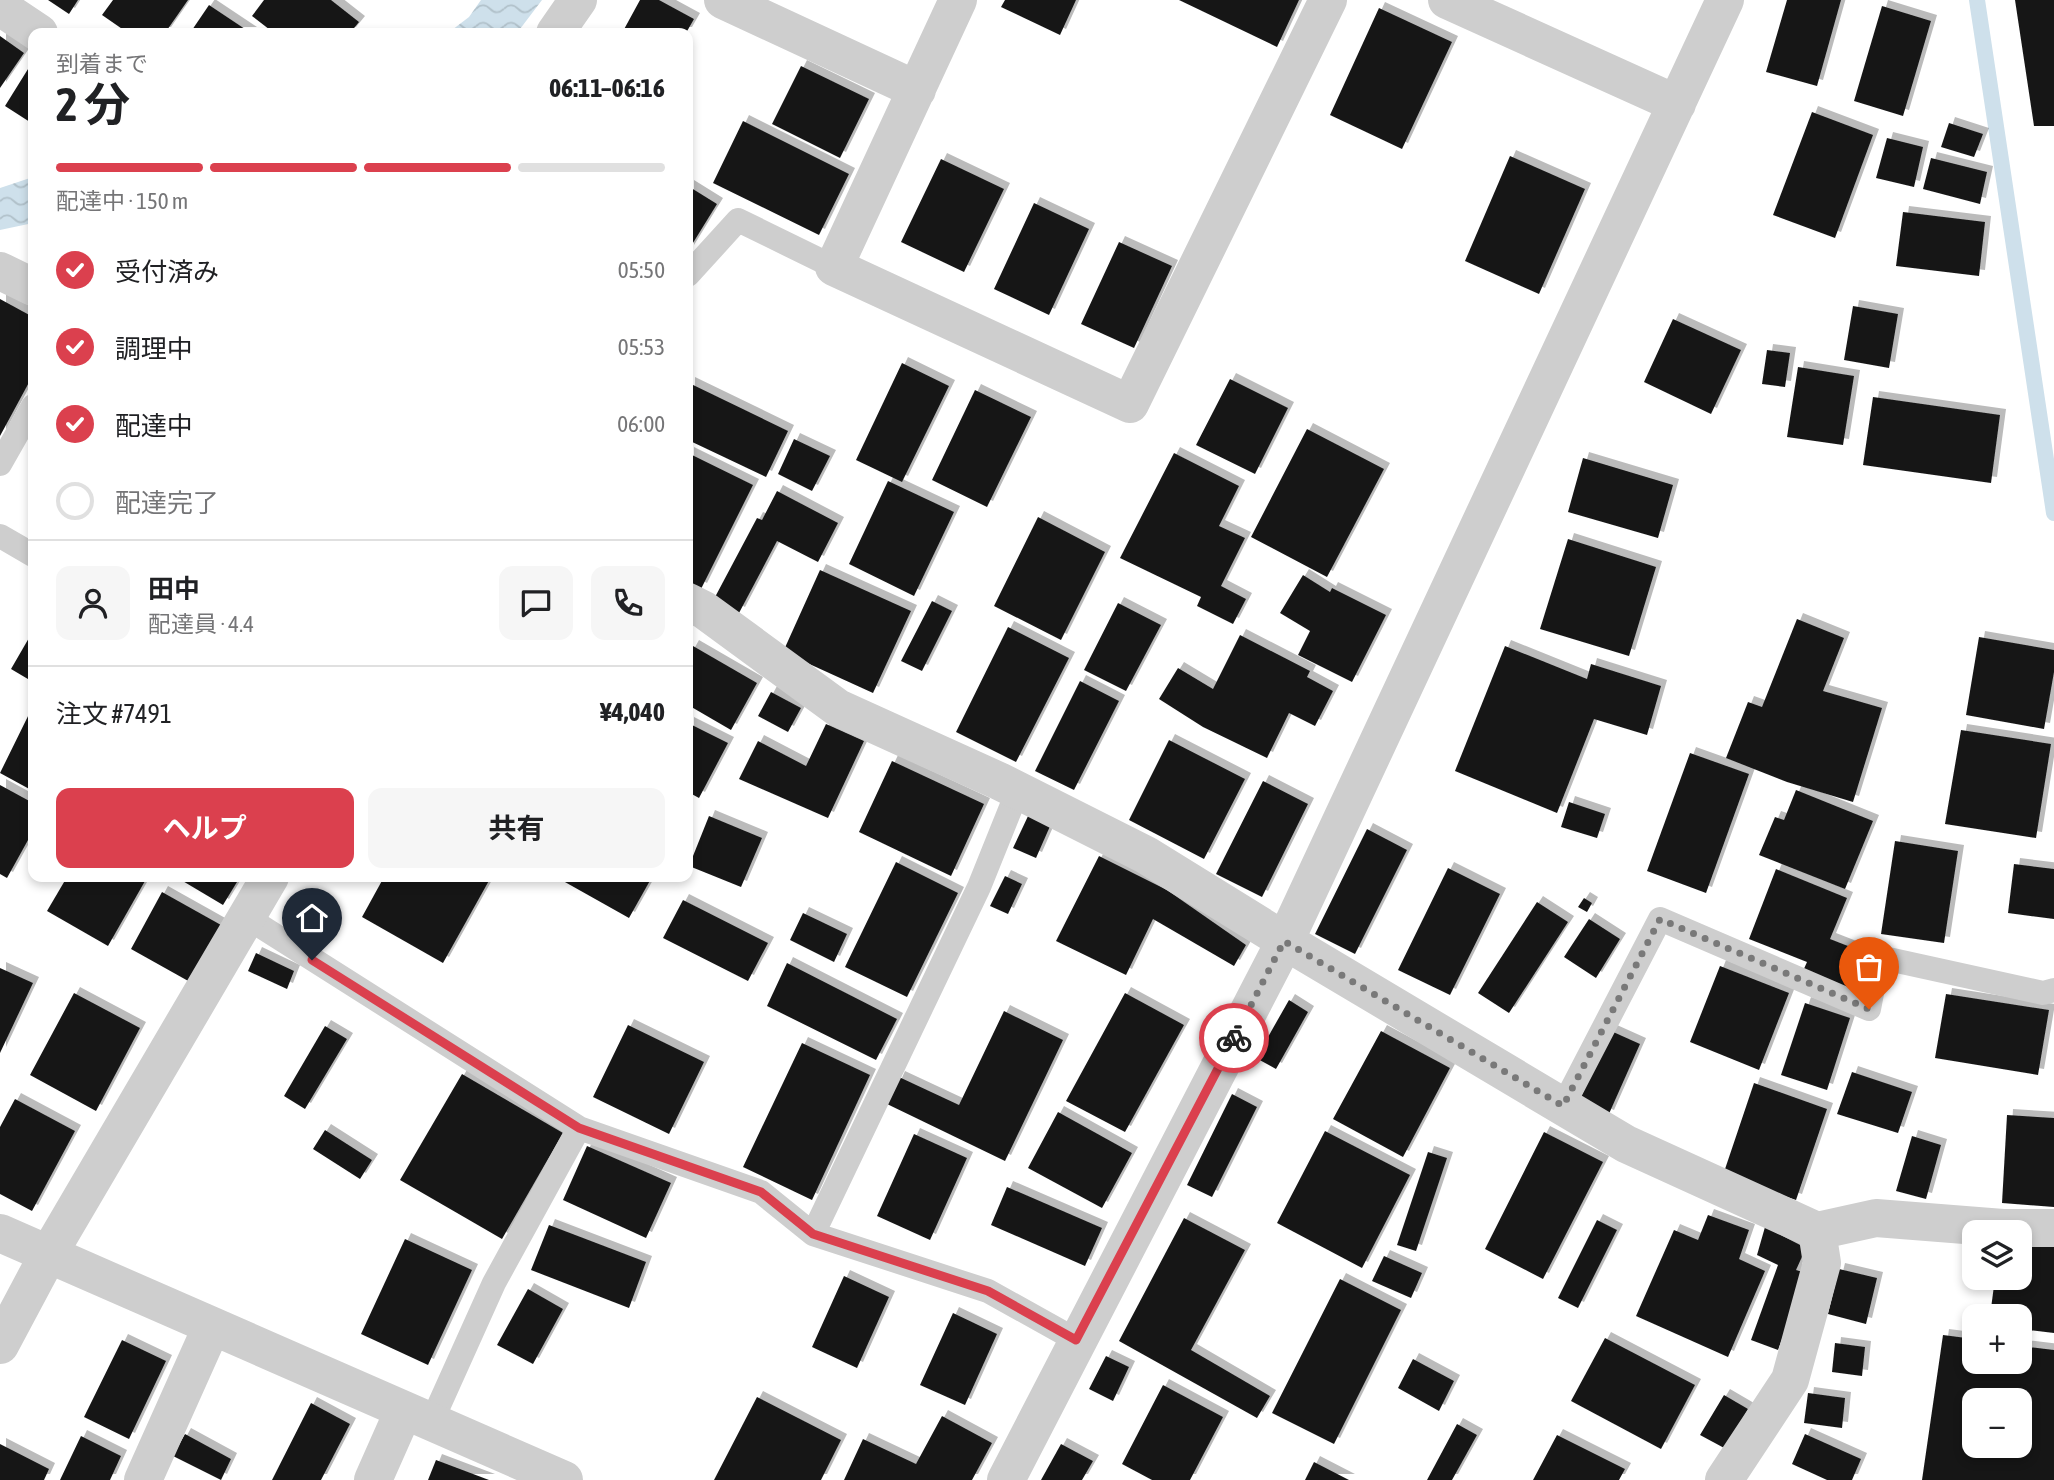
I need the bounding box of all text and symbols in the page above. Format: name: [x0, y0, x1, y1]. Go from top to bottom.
text: 到着まで: [56, 51, 148, 77]
text: 06:11–06:16: [549, 73, 665, 103]
text: 2 分: [56, 78, 130, 131]
text: 配達中 · 150 m: [56, 188, 188, 214]
icon: check: [56, 251, 94, 289]
text: 受付済み: [115, 257, 219, 287]
text: 05:50: [618, 257, 665, 283]
icon: check: [56, 328, 94, 366]
text: 調理中: [115, 334, 193, 364]
text: 05:53: [618, 334, 665, 360]
icon: check: [56, 405, 94, 443]
text: 配達中: [115, 411, 193, 441]
text: 06:00: [617, 411, 665, 437]
text: 配達完了: [115, 488, 219, 518]
button: person: [56, 566, 130, 640]
button: chat: [499, 566, 573, 640]
button: phone: [591, 566, 665, 640]
text: 田中: [148, 574, 200, 604]
text: 配達員 · 4.4: [148, 611, 254, 637]
text: ¥4,040: [600, 697, 665, 727]
text: 注文 #7491: [56, 699, 172, 729]
button: ヘルプ: [56, 788, 354, 868]
button: 共有: [368, 788, 665, 868]
pin: [282, 888, 342, 960]
icon: home: [293, 899, 331, 937]
pin: [1839, 937, 1899, 1009]
icon: bag: [1850, 948, 1888, 986]
courier: [1199, 1003, 1269, 1073]
icon: bike: [1215, 1019, 1253, 1057]
map controls: [1962, 1220, 2032, 1458]
button: layers: [1962, 1220, 2032, 1290]
button: +: [1962, 1304, 2032, 1374]
button: −: [1962, 1388, 2032, 1458]

